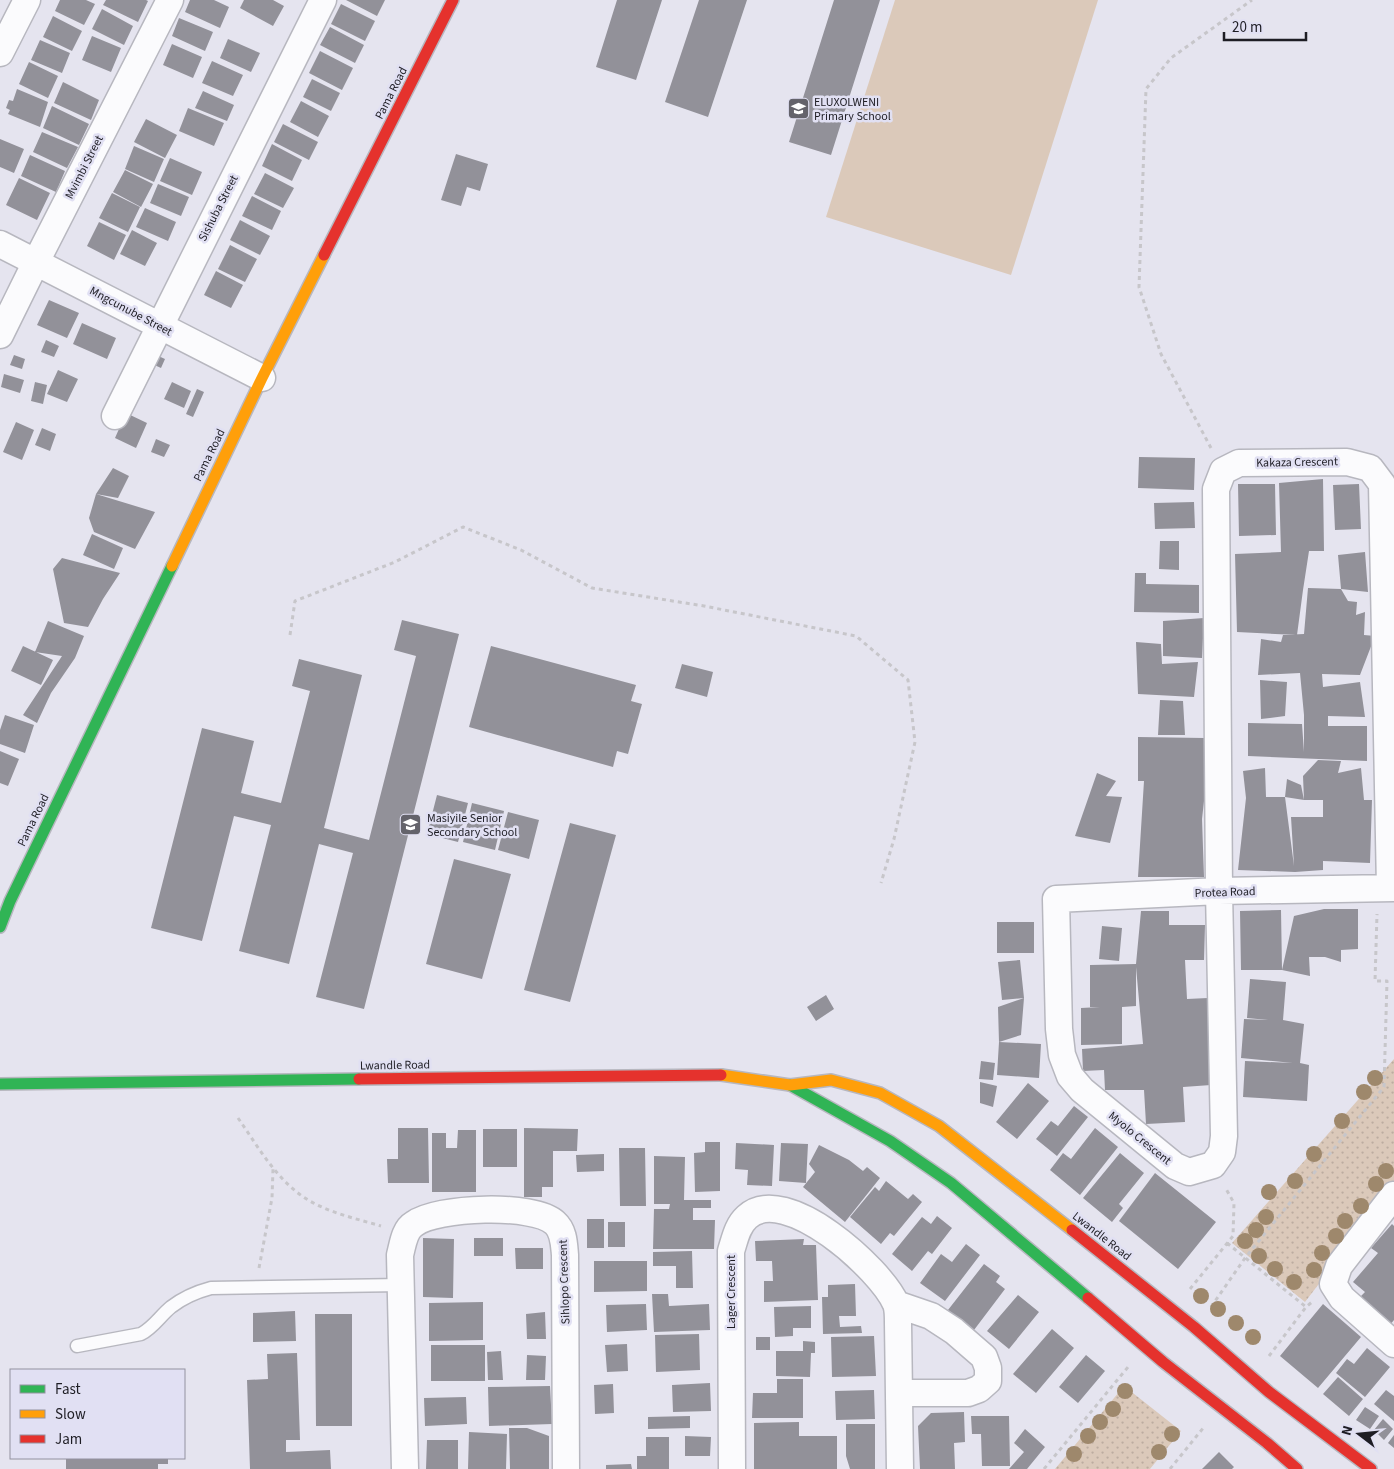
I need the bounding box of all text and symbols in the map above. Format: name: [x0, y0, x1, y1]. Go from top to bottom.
scale bar: [1224, 10, 1306, 42]
text: 20 m: [1232, 17, 1262, 38]
street label: Pama Road: [371, 64, 412, 122]
place label: ELUXOLWENI Primary School: [814, 94, 891, 125]
school or university icon: ELUXOLWENI Primary School: [786, 97, 810, 121]
street label: Mvimbi Street: [61, 133, 108, 202]
street label: Sishuba Street: [194, 172, 242, 244]
street label: Mngcunube Street: [86, 282, 175, 340]
street label: Pama Road: [189, 426, 229, 484]
street label: Kakaza Crescent: [1256, 453, 1338, 472]
street label: Pama Road: [13, 791, 53, 849]
place label: Masiyile Senior Secondary School: [427, 810, 517, 841]
school or university icon: Masiyile Senior Secondary School: [399, 813, 423, 837]
street label: Protea Road: [1194, 883, 1256, 902]
street label: Lwandle Road: [360, 1056, 430, 1075]
street label: Myolo Crescent: [1105, 1108, 1175, 1169]
street label: Lwandle Road: [1069, 1208, 1135, 1265]
street label: Sihlopo Crescent: [555, 1239, 574, 1325]
street label: Lager Crescent: [723, 1255, 740, 1329]
legend: [10, 1369, 185, 1459]
text: Fast: [55, 1379, 81, 1400]
text: Slow: [55, 1404, 86, 1425]
north arrow: [1334, 1409, 1384, 1459]
text: N: [1337, 1423, 1358, 1438]
text: Jam: [55, 1429, 82, 1450]

